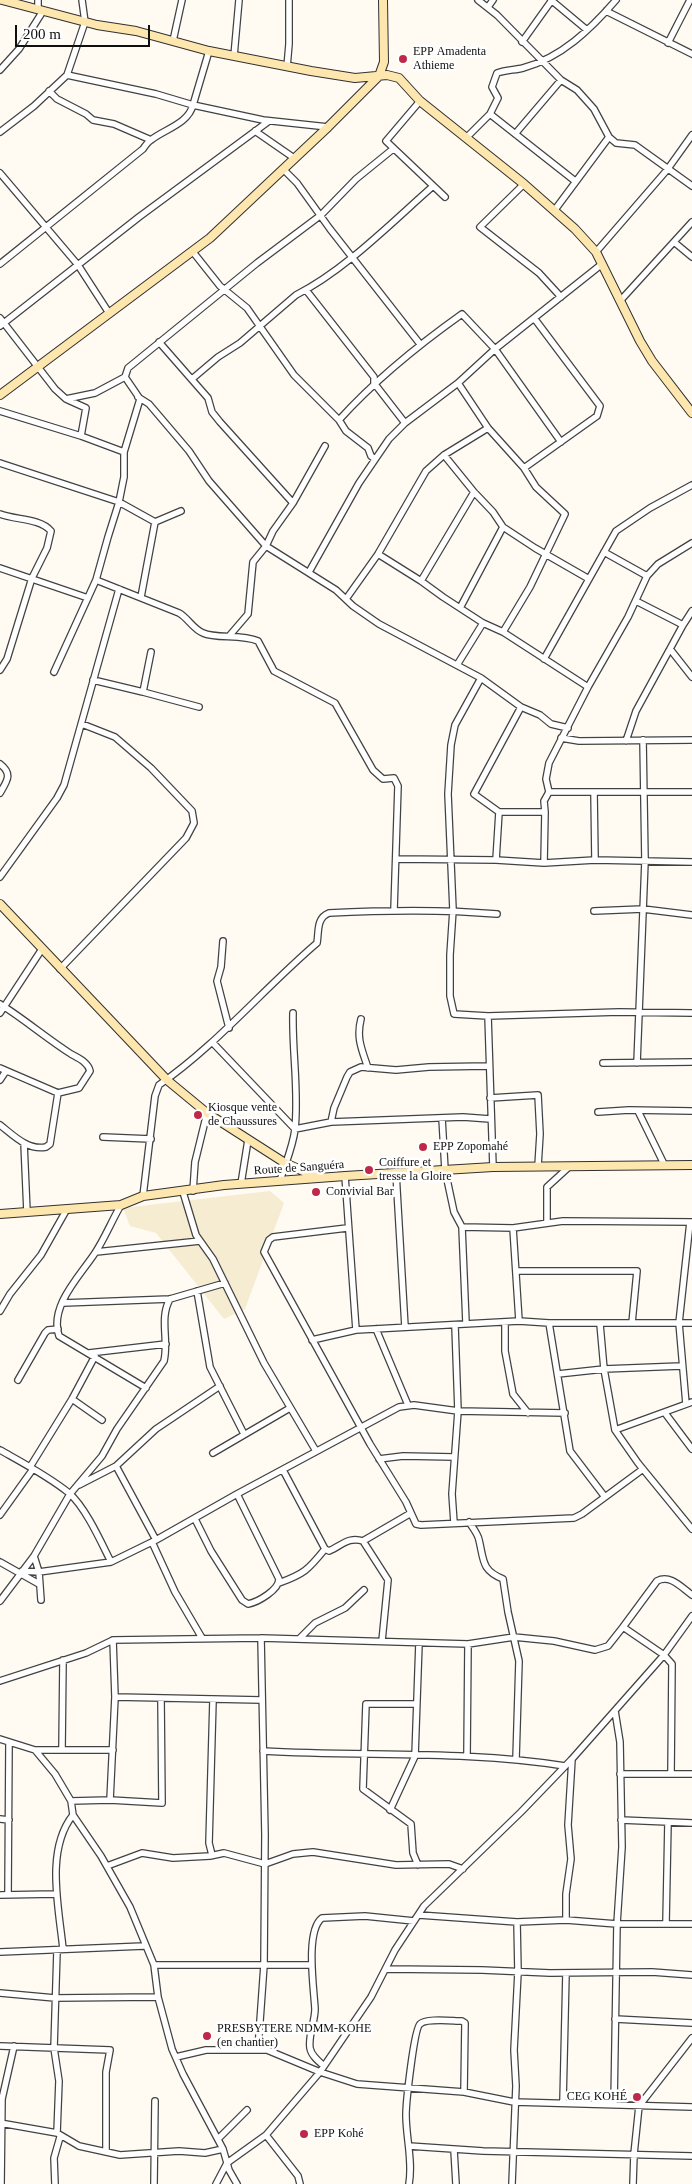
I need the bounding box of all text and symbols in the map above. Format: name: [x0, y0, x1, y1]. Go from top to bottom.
scale bar: [18, 15, 152, 47]
text: 200 m: [23, 26, 61, 42]
place label: EPP Amadenta Athieme: [413, 45, 486, 73]
marker: EPP Amadenta Athieme: [397, 53, 409, 65]
place label: Kiosque vente de Chaussures: [208, 1101, 277, 1129]
marker: Kiosque vente de Chaussures: [192, 1109, 204, 1121]
place label: EPP Zopomahé: [433, 1140, 508, 1154]
marker: EPP Zopomahé: [417, 1141, 429, 1153]
place label: Coiffure et tresse la Gloire: [379, 1156, 452, 1184]
street label: Route de Sanguéra: [253, 1158, 345, 1178]
marker: Coiffure et tresse la Gloire: [363, 1164, 375, 1176]
place label: Convivial Bar: [326, 1185, 394, 1199]
marker: Convivial Bar: [310, 1186, 322, 1198]
place label: PRESBYTERE NDMM-KOHE (en chantier): [217, 2022, 371, 2050]
marker: PRESBYTERE NDMM-KOHE (en chantier): [201, 2030, 213, 2042]
place label: CEG KOHÉ: [567, 2090, 627, 2104]
marker: CEG KOHÉ: [631, 2091, 643, 2103]
place label: EPP Kohé: [314, 2127, 364, 2141]
marker: EPP Kohé: [298, 2128, 310, 2140]

